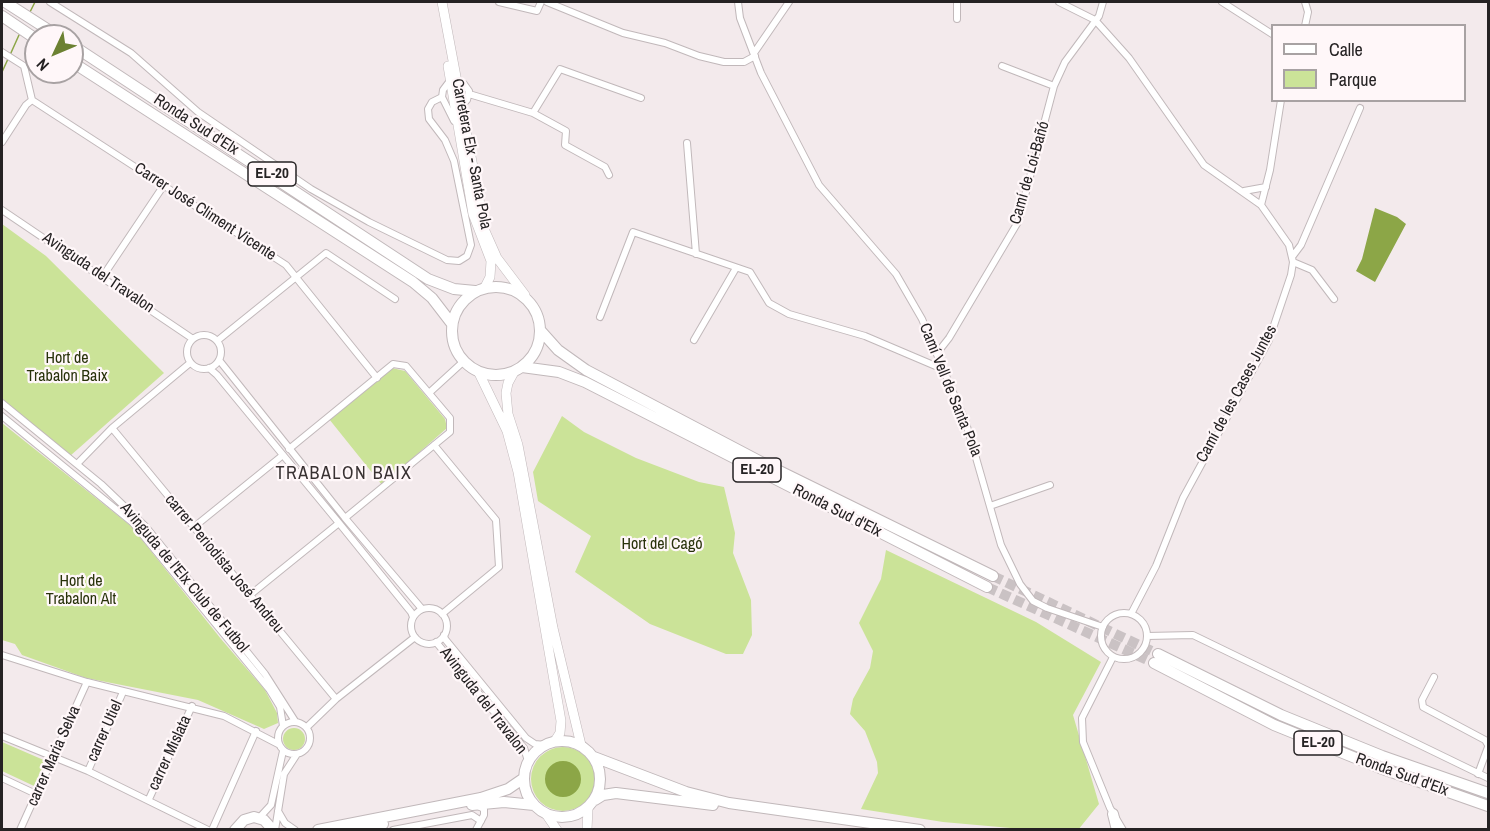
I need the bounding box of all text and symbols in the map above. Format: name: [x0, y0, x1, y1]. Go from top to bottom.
north arrow: [24, 24, 84, 84]
legend: [1271, 24, 1466, 102]
text: Calle: [1329, 37, 1363, 62]
text: N: [31, 54, 54, 76]
text: Parque: [1329, 67, 1377, 92]
street label: Carretera Elx - Santa Pola: [447, 77, 495, 231]
street label: Ronda Sud d'Elx: [150, 90, 242, 160]
street label: Camí de Loi-Bañó: [1006, 119, 1054, 227]
street label: Carrer José Climent Vicente: [130, 159, 280, 265]
road number: EL-20: [248, 162, 296, 186]
street label: Avinguda del Travalon: [39, 229, 157, 317]
street label: Camí Vell de Santa Pola: [914, 320, 986, 460]
street label: Camí de les Cases Juntes: [1193, 322, 1281, 466]
park label: Hort de Trabalon Baix: [26, 349, 108, 387]
road number: EL-20: [733, 458, 781, 482]
district label: TRABALON BAIX: [276, 463, 412, 485]
street label: Ronda Sud d'Elx: [789, 480, 885, 542]
street label: carrer Periodista José Andreu: [160, 491, 288, 637]
street label: Avinguda de l'Elx Club de Futbol: [116, 499, 252, 657]
park label: Hort del Cagó: [622, 535, 702, 555]
park label: Hort de Trabalon Alt: [46, 572, 116, 610]
street label: Avinguda del Travalon: [435, 644, 531, 758]
street label: carrer Utiel: [83, 697, 127, 765]
street label: carrer Maria Selva: [23, 703, 85, 809]
street label: carrer Mislata: [144, 713, 196, 793]
road number: EL-20: [1294, 731, 1342, 755]
street label: Ronda Sud d'Elx: [1353, 749, 1451, 801]

